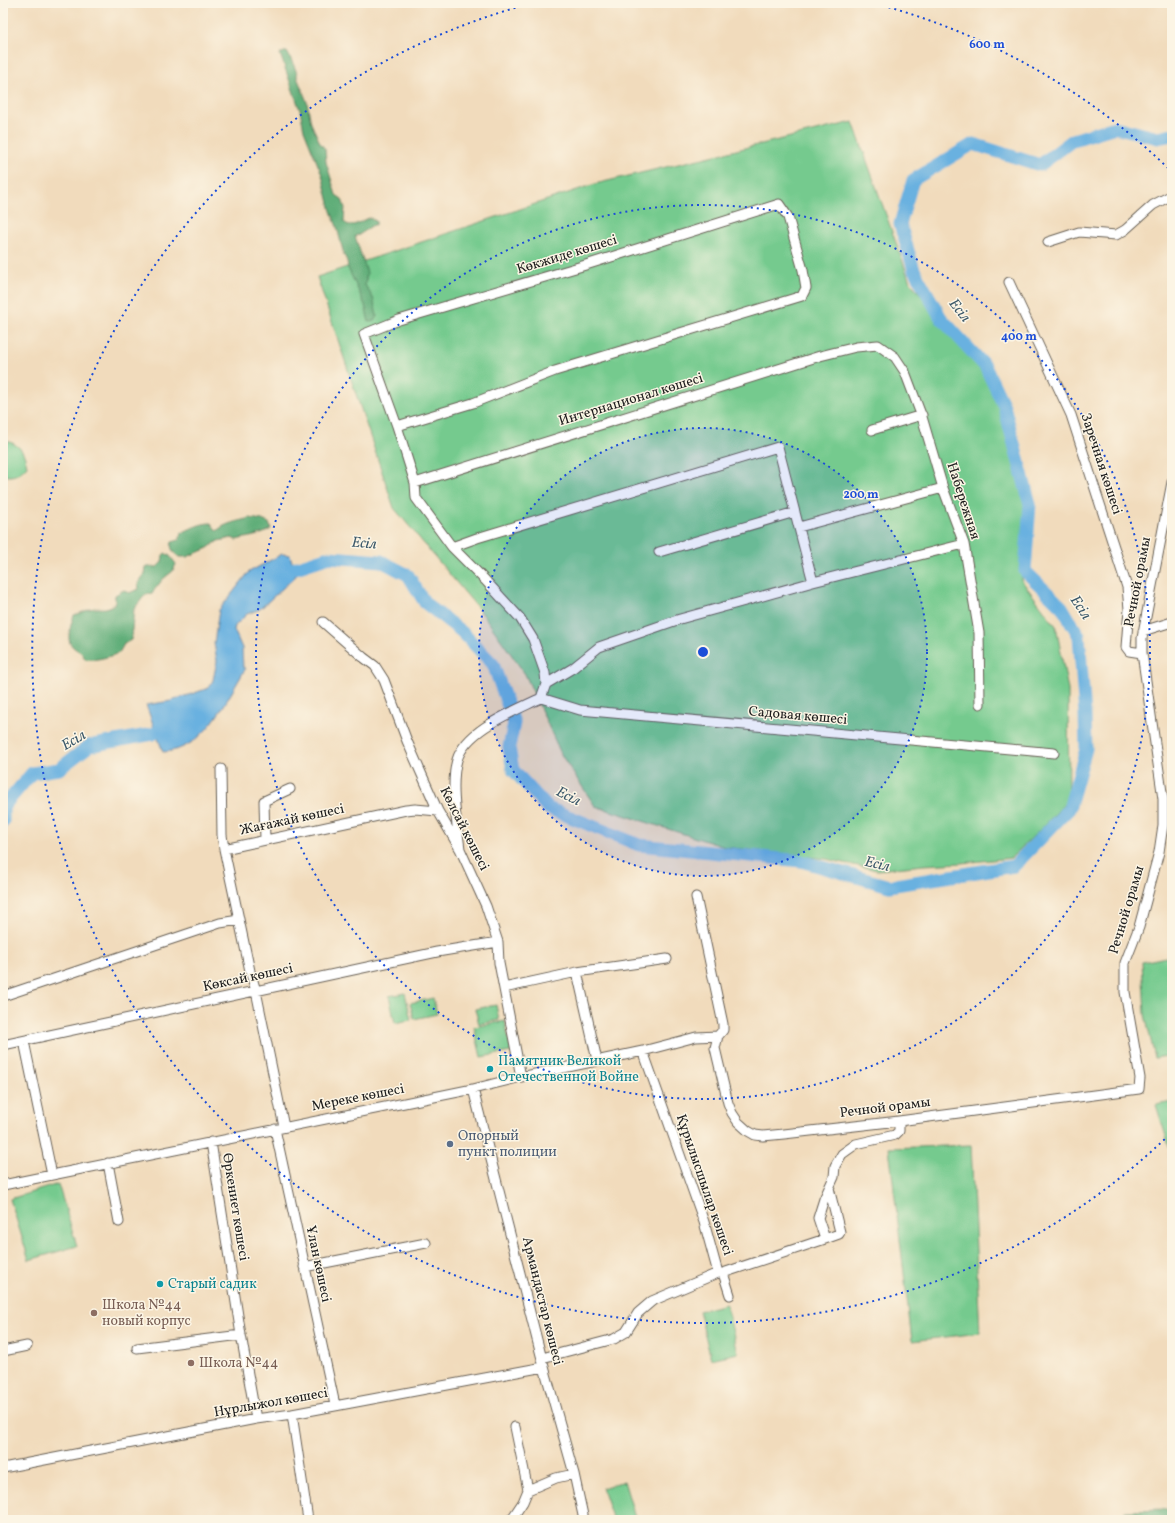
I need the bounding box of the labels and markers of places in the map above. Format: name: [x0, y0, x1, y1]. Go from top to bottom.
centre of rings: [696, 645, 710, 659]
place label: Памятник Великой Отечественной Войне: [498, 1052, 639, 1087]
marker: Памятник Великой Отечественной Войне: [485, 1064, 495, 1074]
place label: Опорный пункт полиции: [458, 1127, 557, 1162]
marker: Опорный пункт полиции: [445, 1139, 455, 1149]
place label: Старый садик: [168, 1275, 257, 1294]
marker: Старый садик: [155, 1279, 165, 1289]
place label: Школа №44 новый корпус: [102, 1296, 191, 1331]
marker: Школа №44 новый корпус: [89, 1308, 99, 1318]
place label: Школа №44: [199, 1354, 278, 1373]
marker: Школа №44: [186, 1358, 196, 1368]

